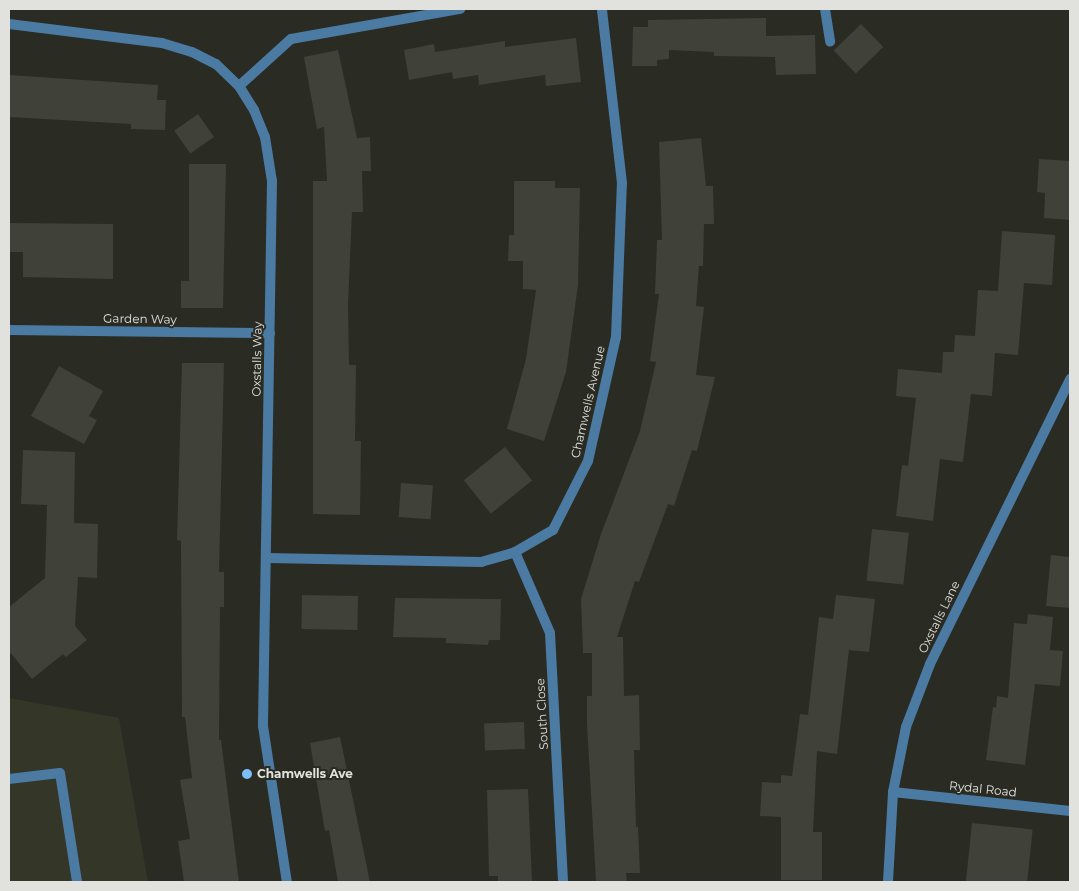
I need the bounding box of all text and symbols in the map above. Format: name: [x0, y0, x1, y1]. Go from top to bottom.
street label: Garden Way: [103, 311, 177, 327]
street label: Oxstalls Way: [249, 321, 265, 397]
street label: Chamwells Avenue: [568, 345, 608, 459]
street label: Oxstalls Lane: [915, 578, 963, 656]
street label: South Close: [533, 678, 551, 750]
place label: Chamwells Ave: [257, 767, 353, 781]
marker: Chamwells Ave: [241, 768, 253, 780]
street label: Rydal Road: [948, 778, 1018, 800]

